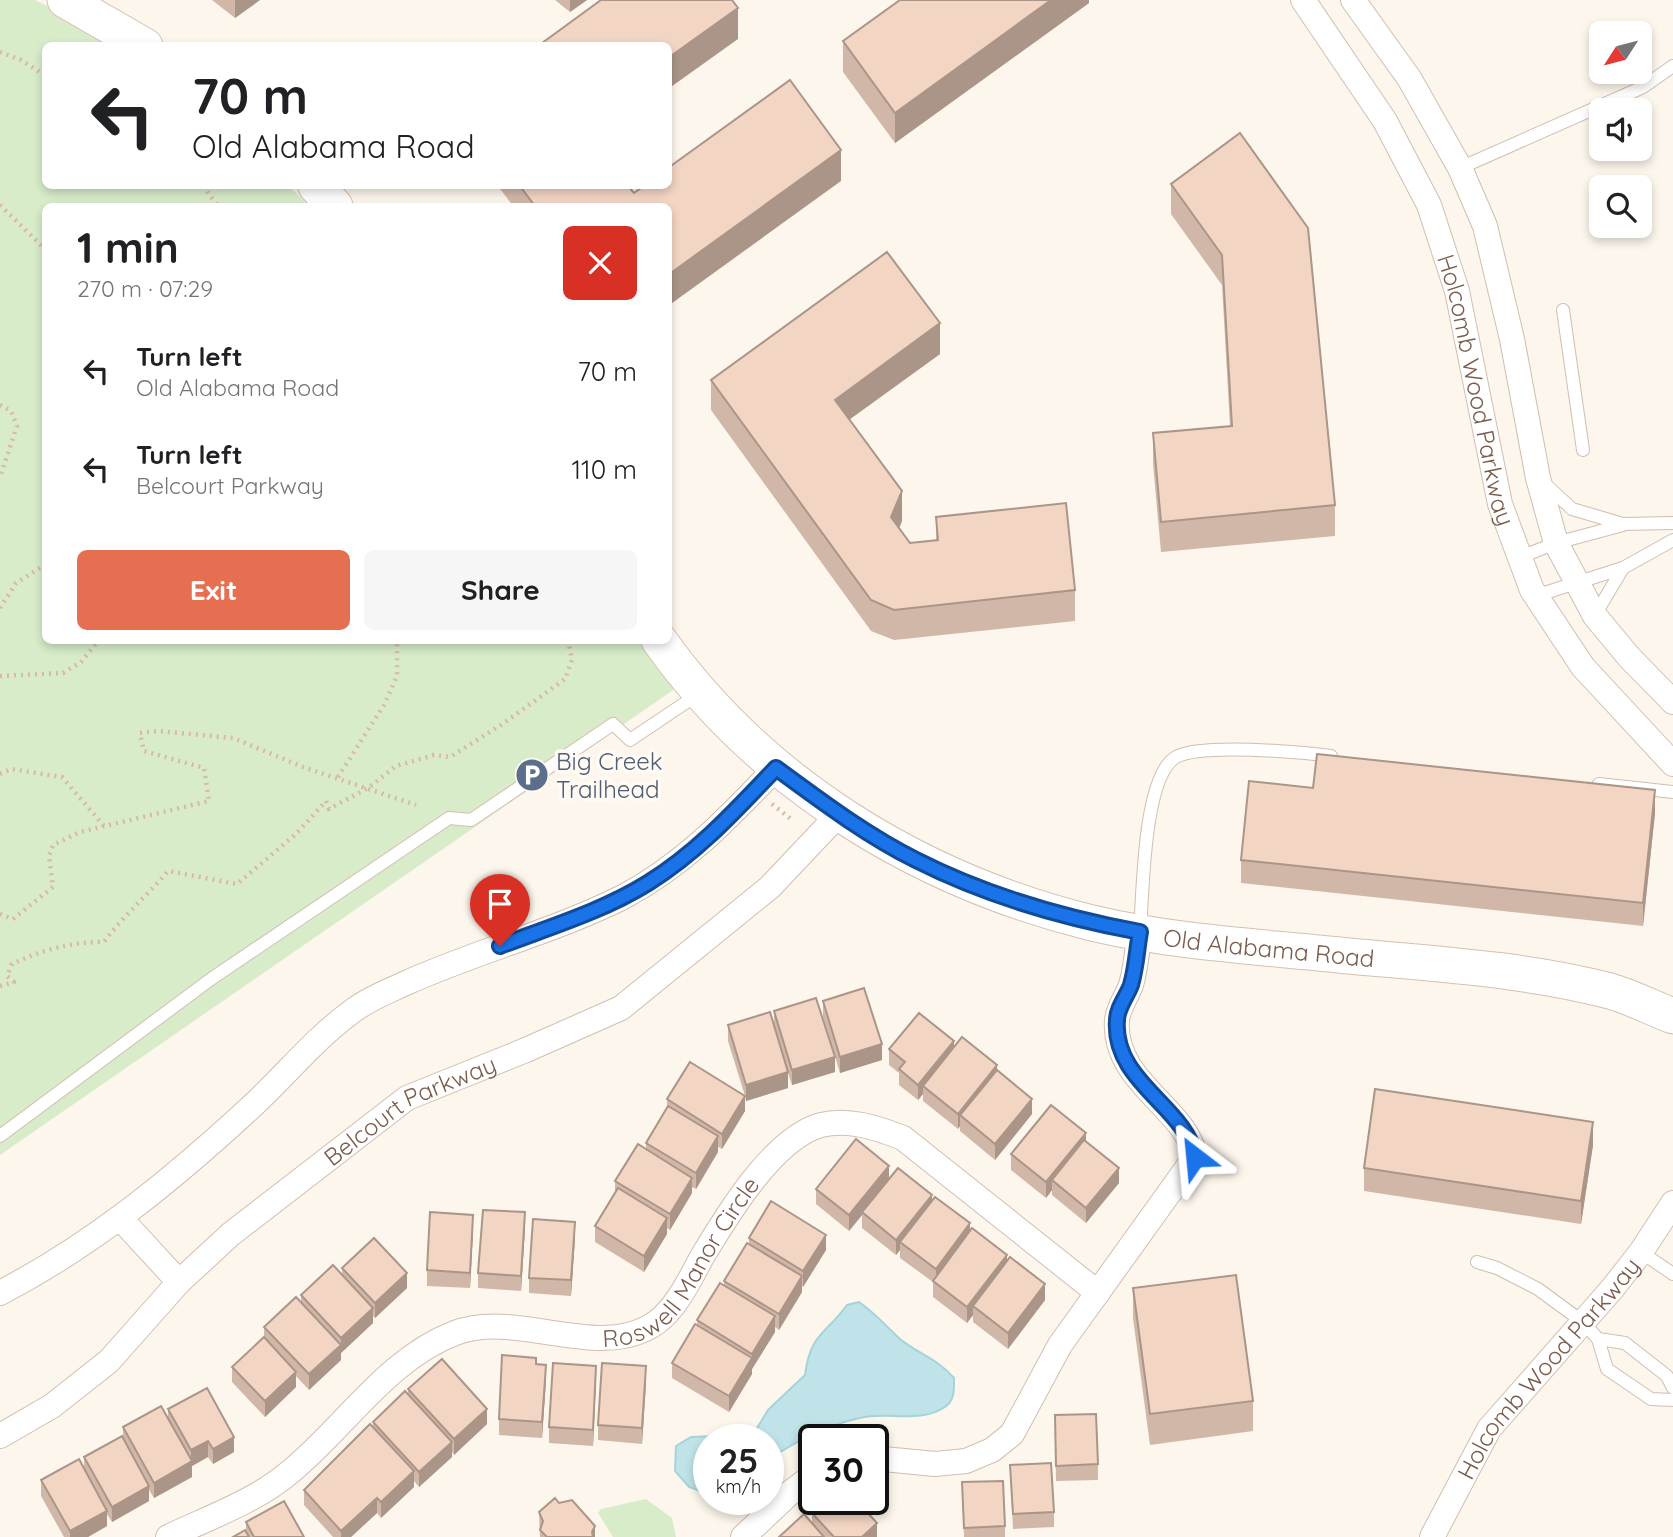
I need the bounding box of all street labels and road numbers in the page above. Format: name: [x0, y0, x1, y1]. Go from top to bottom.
street label: Holcomb Wood Parkway: [1431, 250, 1522, 530]
street label: Old Alabama Road: [1161, 922, 1376, 973]
street label: Belcourt Parkway: [318, 1049, 500, 1172]
street label: Roswell Manor Circle: [602, 1171, 765, 1353]
street label: Holcomb Wood Parkway: [1450, 1251, 1646, 1484]

